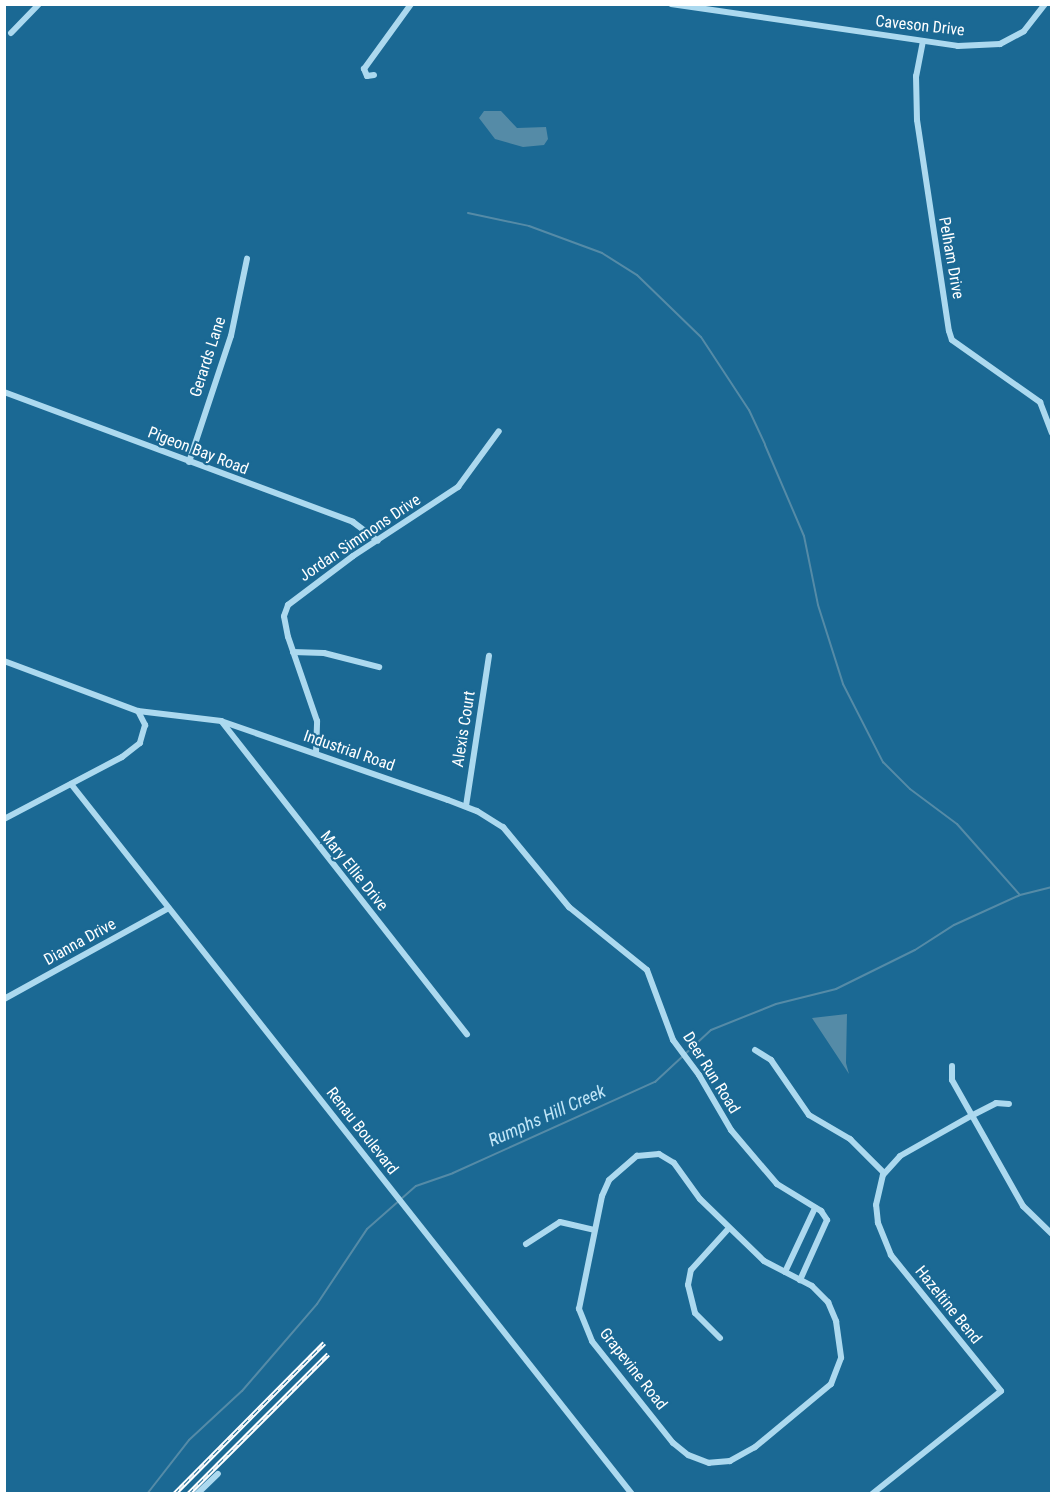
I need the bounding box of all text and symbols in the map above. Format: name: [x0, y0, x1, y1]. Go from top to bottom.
street label: Caveson Drive: [874, 12, 966, 40]
street label: Pelham Drive: [934, 215, 968, 301]
street label: Gerards Lane: [186, 314, 230, 400]
street label: Pigeon Bay Road: [145, 423, 251, 479]
street label: Jordan Simmons Drive: [296, 490, 424, 586]
street label: Alexis Court: [449, 690, 479, 768]
street label: Industrial Road: [301, 726, 397, 776]
street label: Mary Ellie Drive: [316, 827, 392, 915]
street label: Dianna Drive: [41, 914, 119, 970]
street label: Deer Run Road: [678, 1029, 744, 1117]
water label: Rumphs Hill Creek: [485, 1080, 609, 1152]
street label: Renau Boulevard: [322, 1084, 402, 1178]
street label: Hazeltine Bend: [911, 1262, 985, 1348]
street label: Grapevine Road: [595, 1324, 671, 1414]

